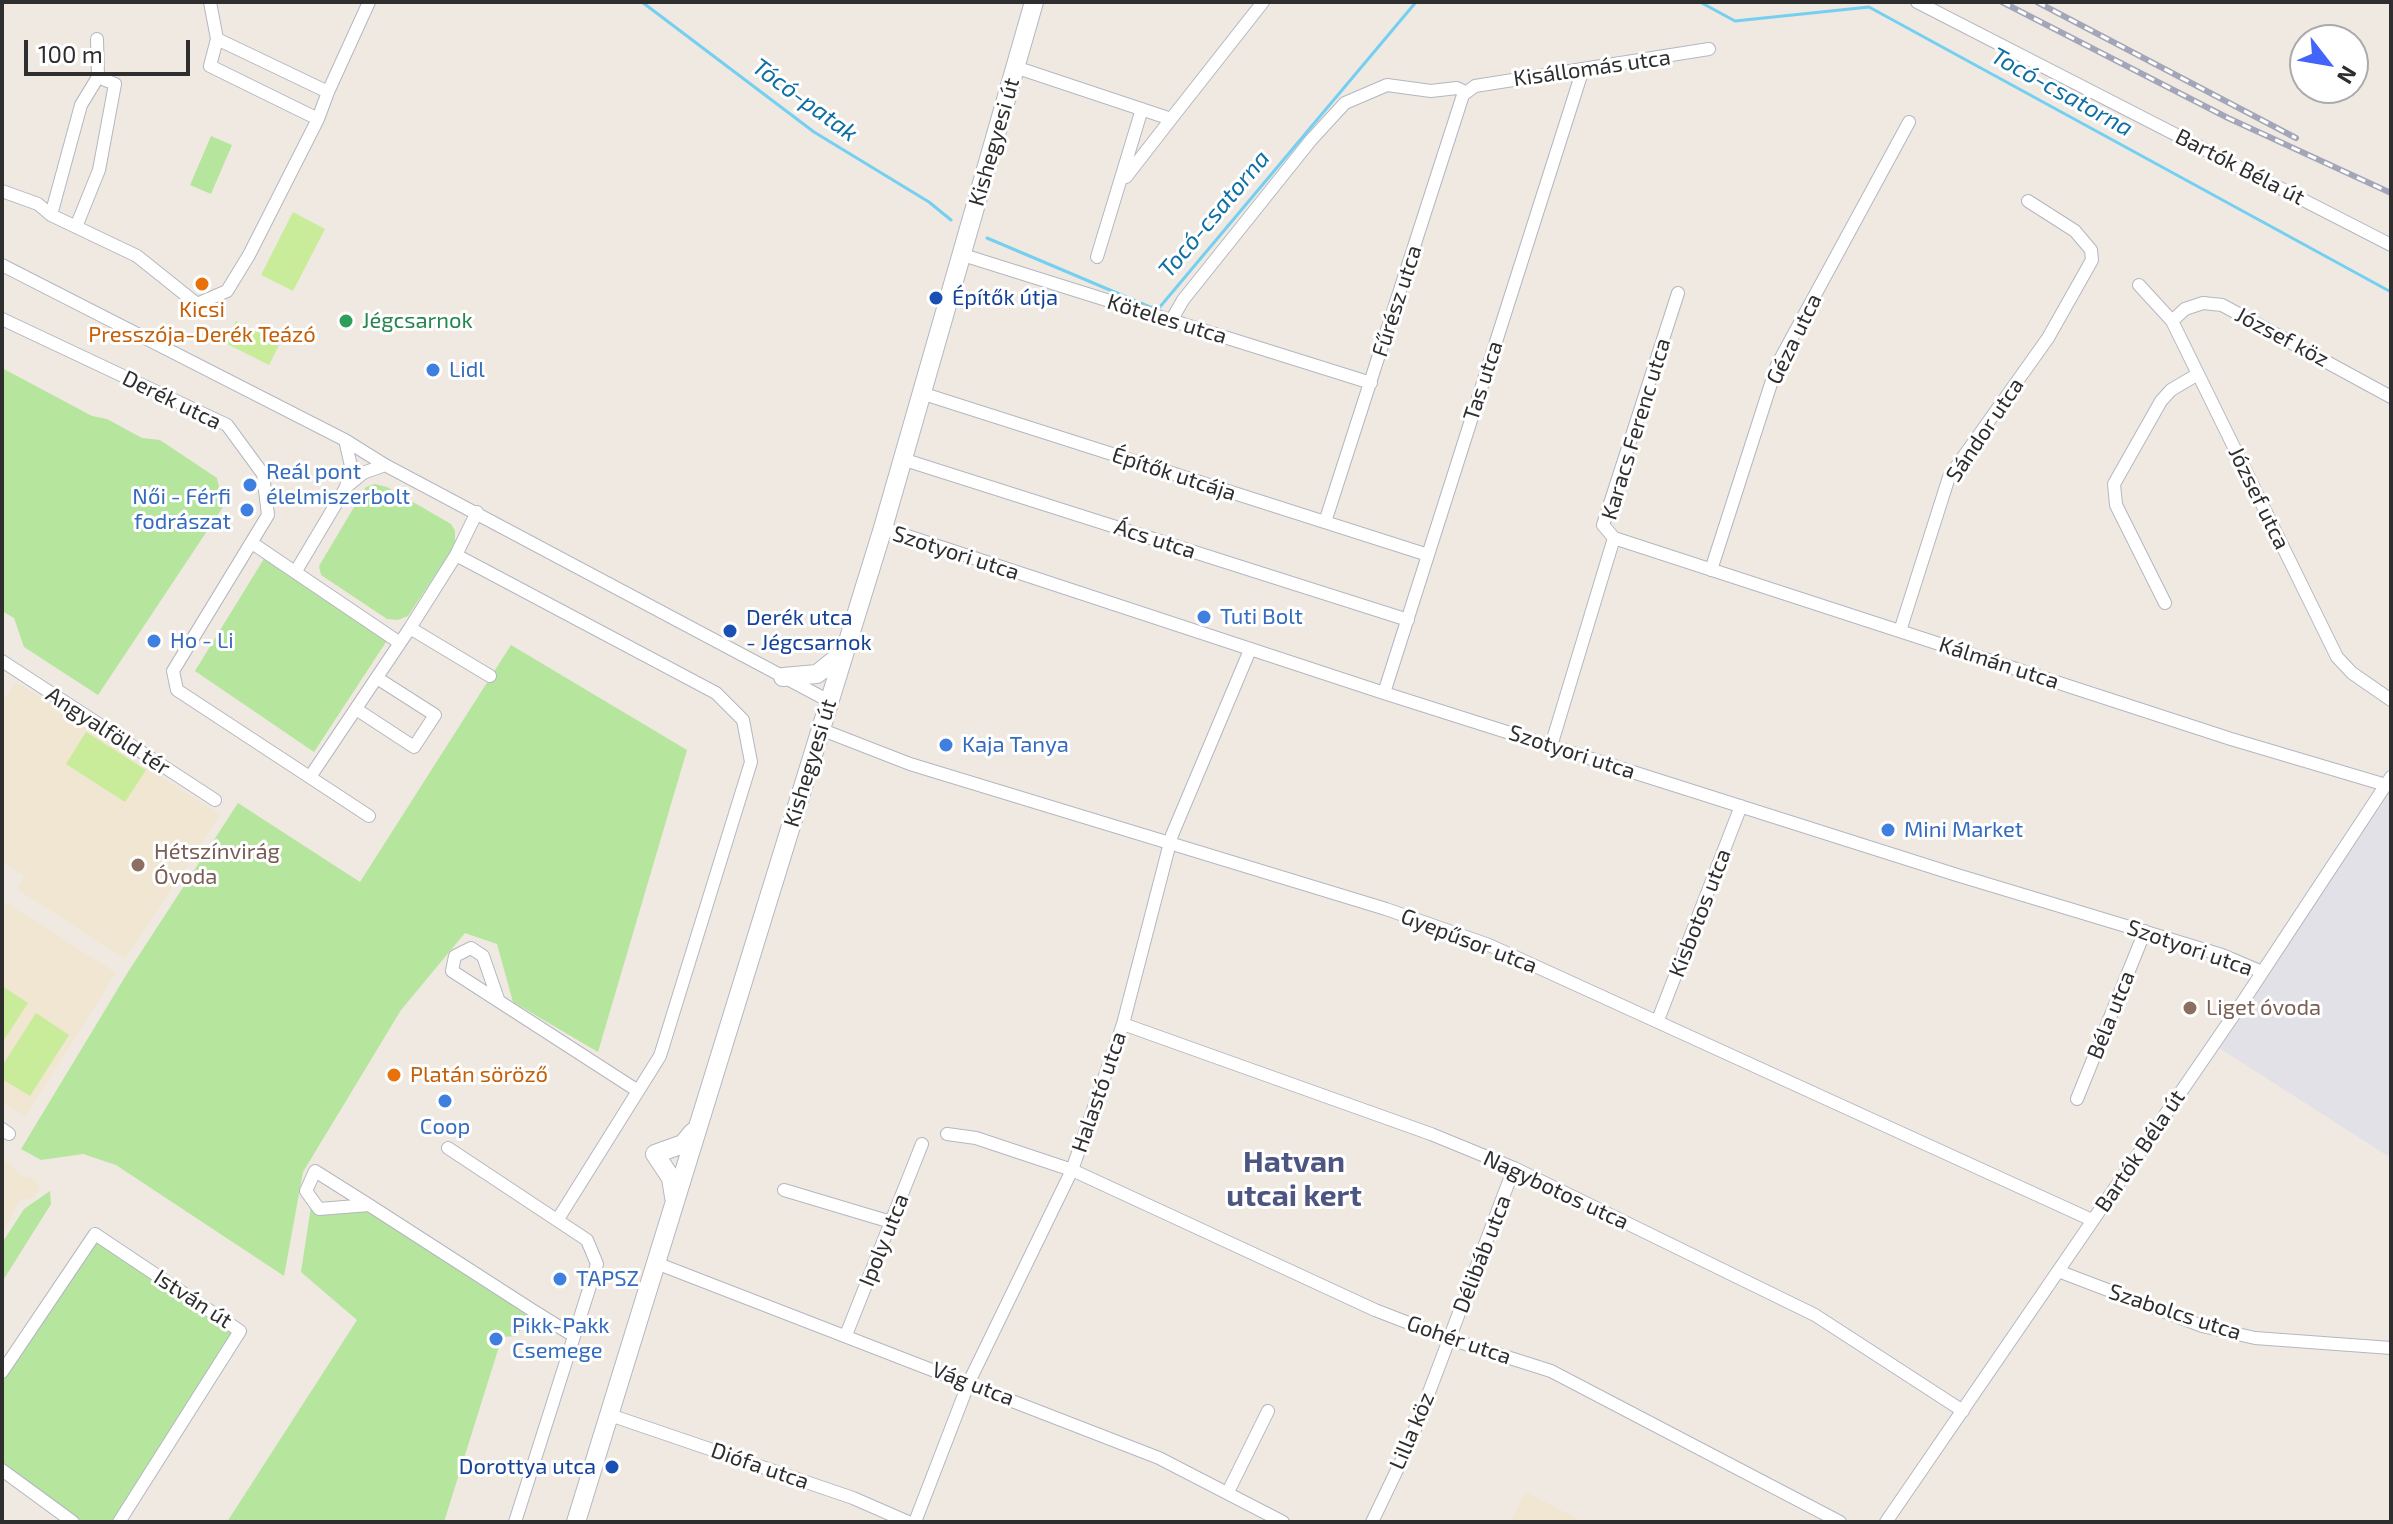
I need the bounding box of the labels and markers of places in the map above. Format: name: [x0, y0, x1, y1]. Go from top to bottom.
marker: Kicsi Presszója-Derék Teázó: [193, 275, 211, 293]
place label: Építők útja: [952, 285, 1058, 311]
marker: Építők útja: [927, 289, 945, 307]
place label: Kicsi Presszója-Derék Teázó: [88, 297, 316, 348]
place label: Jégcsarnok: [362, 308, 473, 334]
marker: Jégcsarnok: [337, 312, 355, 330]
place label: Lidl: [449, 357, 485, 383]
marker: Lidl: [424, 361, 442, 379]
place label: Reál pont élelmiszerbolt: [266, 459, 410, 510]
marker: Reál pont élelmiszerbolt: [241, 476, 259, 494]
place label: Női - Férfi fodrászat: [132, 484, 231, 536]
marker: Női - Férfi fodrászat: [238, 501, 256, 519]
place label: Tuti Bolt: [1220, 604, 1303, 630]
place label: Derék utca - Jégcsarnok: [746, 605, 872, 656]
marker: Tuti Bolt: [1195, 608, 1213, 626]
marker: Derék utca - Jégcsarnok: [721, 622, 739, 640]
place label: Ho - Li: [170, 628, 234, 654]
marker: Ho - Li: [145, 632, 163, 650]
place label: Kaja Tanya: [962, 732, 1069, 758]
marker: Kaja Tanya: [937, 736, 955, 754]
place label: Mini Market: [1904, 817, 2023, 843]
marker: Mini Market: [1879, 821, 1897, 839]
place label: Hétszínvirág Óvoda: [154, 839, 280, 890]
marker: Hétszínvirág Óvoda: [129, 856, 147, 874]
place label: Liget óvoda: [2206, 995, 2321, 1021]
marker: Liget óvoda: [2181, 999, 2199, 1017]
place label: Platán söröző: [410, 1062, 548, 1088]
marker: Platán söröző: [385, 1066, 403, 1084]
marker: Coop: [436, 1092, 454, 1110]
place label: Coop: [420, 1114, 470, 1140]
place label: TAPSZ: [576, 1266, 639, 1292]
marker: TAPSZ: [551, 1270, 569, 1288]
place label: Pikk-Pakk Csemege: [512, 1313, 610, 1364]
marker: Pikk-Pakk Csemege: [487, 1330, 505, 1348]
place label: Dorottya utca: [459, 1454, 596, 1480]
marker: Dorottya utca: [603, 1458, 621, 1476]

